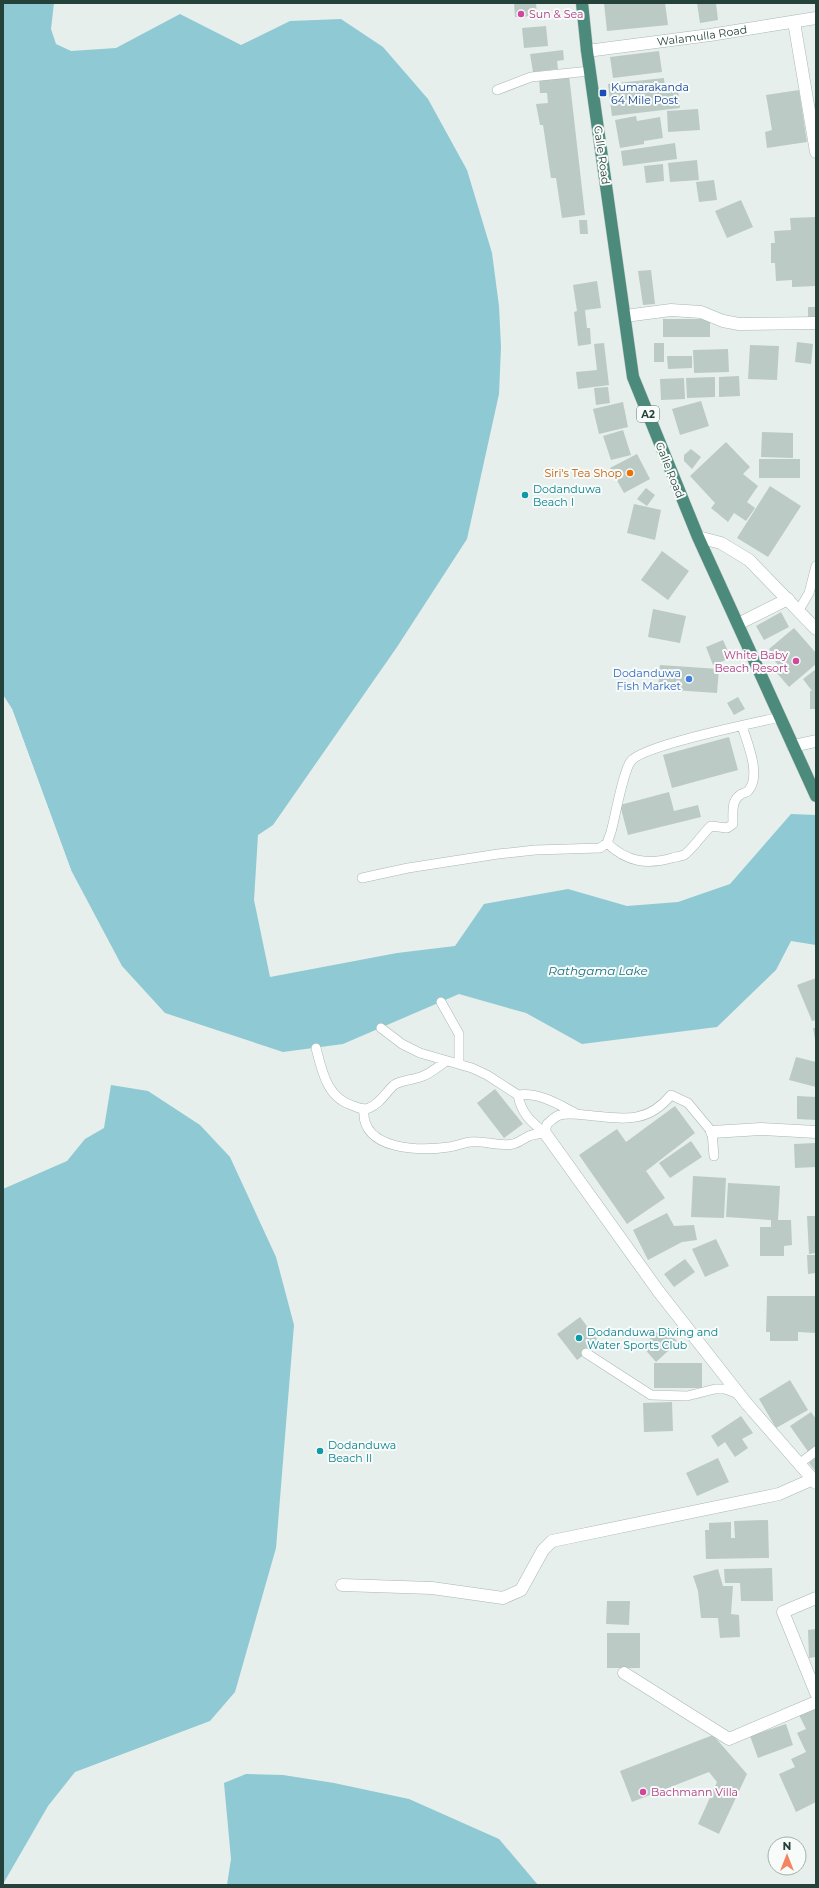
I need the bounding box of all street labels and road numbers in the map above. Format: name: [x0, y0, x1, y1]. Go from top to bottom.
street label: Walamulla Road: [656, 22, 748, 49]
street label: Galle Road: [591, 125, 613, 185]
road number: A2: [637, 406, 659, 422]
street label: Galle Road: [652, 440, 688, 500]

